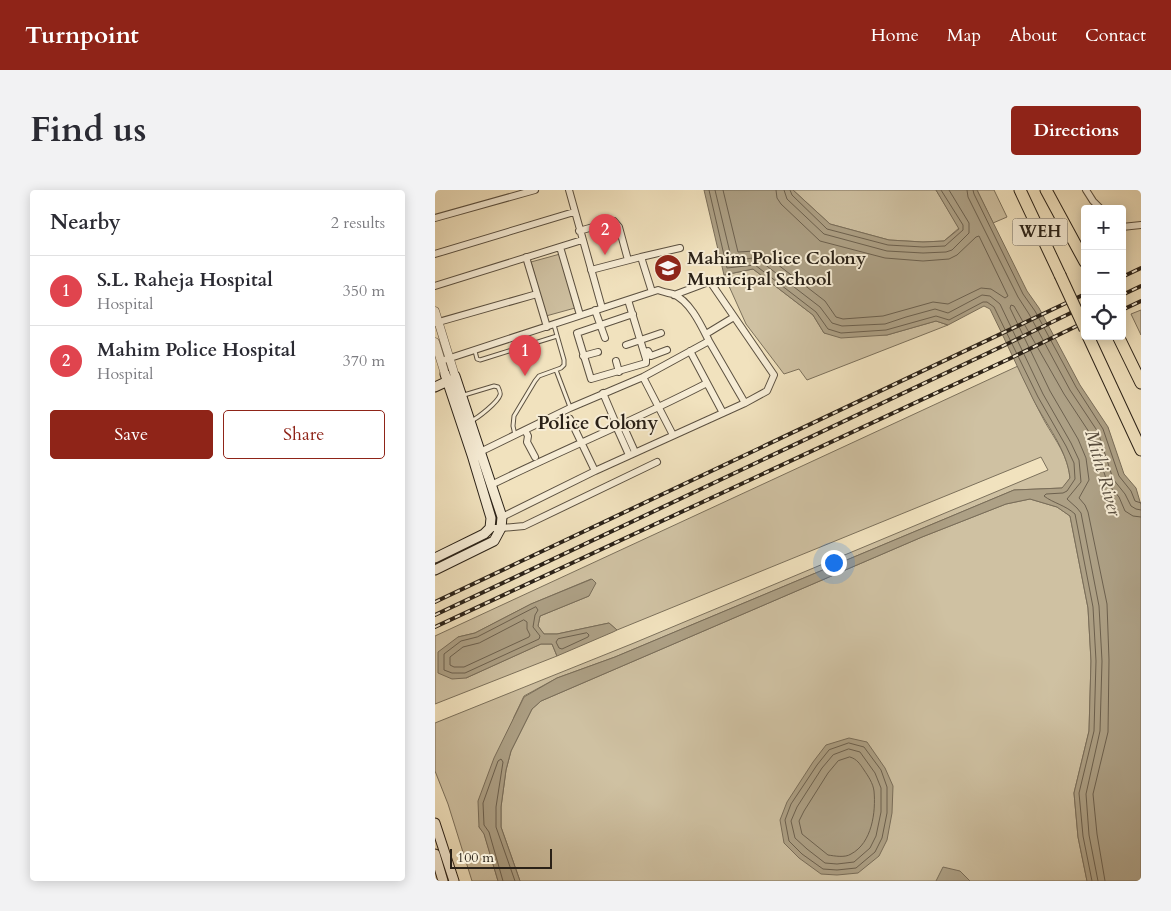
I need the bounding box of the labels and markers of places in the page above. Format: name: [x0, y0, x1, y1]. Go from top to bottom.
pin: 2: [589, 214, 621, 255]
place label: Mahim Police Colony Municipal School: [687, 246, 867, 292]
school or university icon: Mahim Police Colony Municipal School: [653, 253, 683, 283]
pin: 1: [509, 335, 541, 376]

